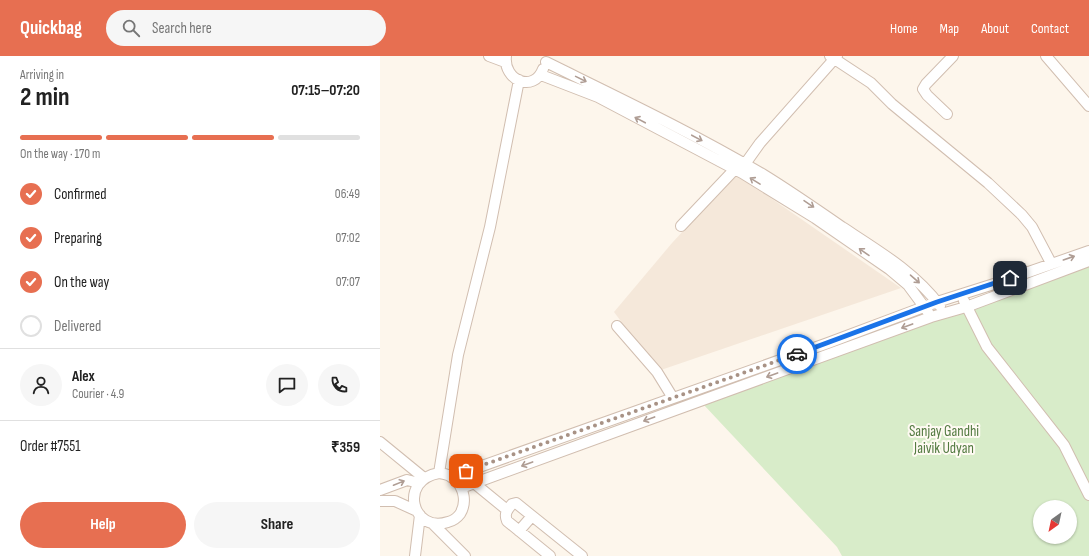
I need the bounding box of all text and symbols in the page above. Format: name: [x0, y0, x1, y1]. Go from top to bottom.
search box: [106, 10, 386, 46]
text: Quickbag: [20, 17, 82, 40]
icon: search: [120, 17, 142, 39]
text: Search here: [152, 19, 212, 38]
text: Home: [890, 20, 918, 37]
text: Map: [940, 20, 959, 37]
text: About: [981, 20, 1009, 37]
text: Contact: [1031, 20, 1069, 37]
text: Arriving in: [20, 67, 64, 83]
one-way arrow: [575, 76, 587, 83]
text: 07:15–07:20: [291, 81, 360, 100]
text: 2 min: [20, 82, 70, 113]
one-way arrow: [635, 115, 647, 123]
one-way arrow: [691, 135, 703, 142]
text: On the way · 170 m: [20, 146, 100, 162]
one-way arrow: [749, 176, 761, 184]
icon: check: [20, 183, 42, 205]
text: Confirmed: [54, 185, 107, 204]
text: 06:49: [335, 186, 360, 202]
one-way arrow: [803, 200, 814, 208]
icon: check: [20, 227, 42, 249]
text: Preparing: [54, 229, 102, 248]
text: 07:02: [336, 230, 360, 246]
one-way arrow: [858, 248, 869, 256]
one-way arrow: [1062, 253, 1074, 261]
pin: [993, 261, 1027, 295]
icon: home: [999, 267, 1021, 289]
icon: check: [20, 271, 42, 293]
text: On the way: [54, 273, 109, 292]
text: 07:07: [336, 274, 360, 290]
one-way arrow: [910, 275, 920, 284]
text: Delivered: [54, 317, 101, 336]
one-way arrow: [902, 322, 914, 330]
courier: [777, 334, 817, 374]
icon: car: [786, 343, 808, 365]
button: person: [20, 364, 62, 406]
button: chat: [266, 364, 308, 406]
button: phone: [318, 364, 360, 406]
text: Alex: [72, 367, 95, 386]
one-way arrow: [766, 371, 778, 379]
text: Courier · 4.9: [72, 386, 124, 402]
one-way arrow: [643, 416, 656, 423]
park label: Sanjay Gandhi Jaivik Udyan: [909, 422, 979, 458]
text: Order #7551: [20, 437, 81, 456]
text: ₹359: [331, 438, 360, 457]
pin: [449, 454, 483, 488]
icon: bag: [455, 460, 477, 482]
one-way arrow: [522, 460, 534, 468]
one-way arrow: [393, 478, 405, 486]
north arrow: [1033, 500, 1077, 544]
map controls: [1033, 500, 1077, 544]
button: Help: [20, 502, 186, 548]
button: Share: [194, 502, 360, 548]

